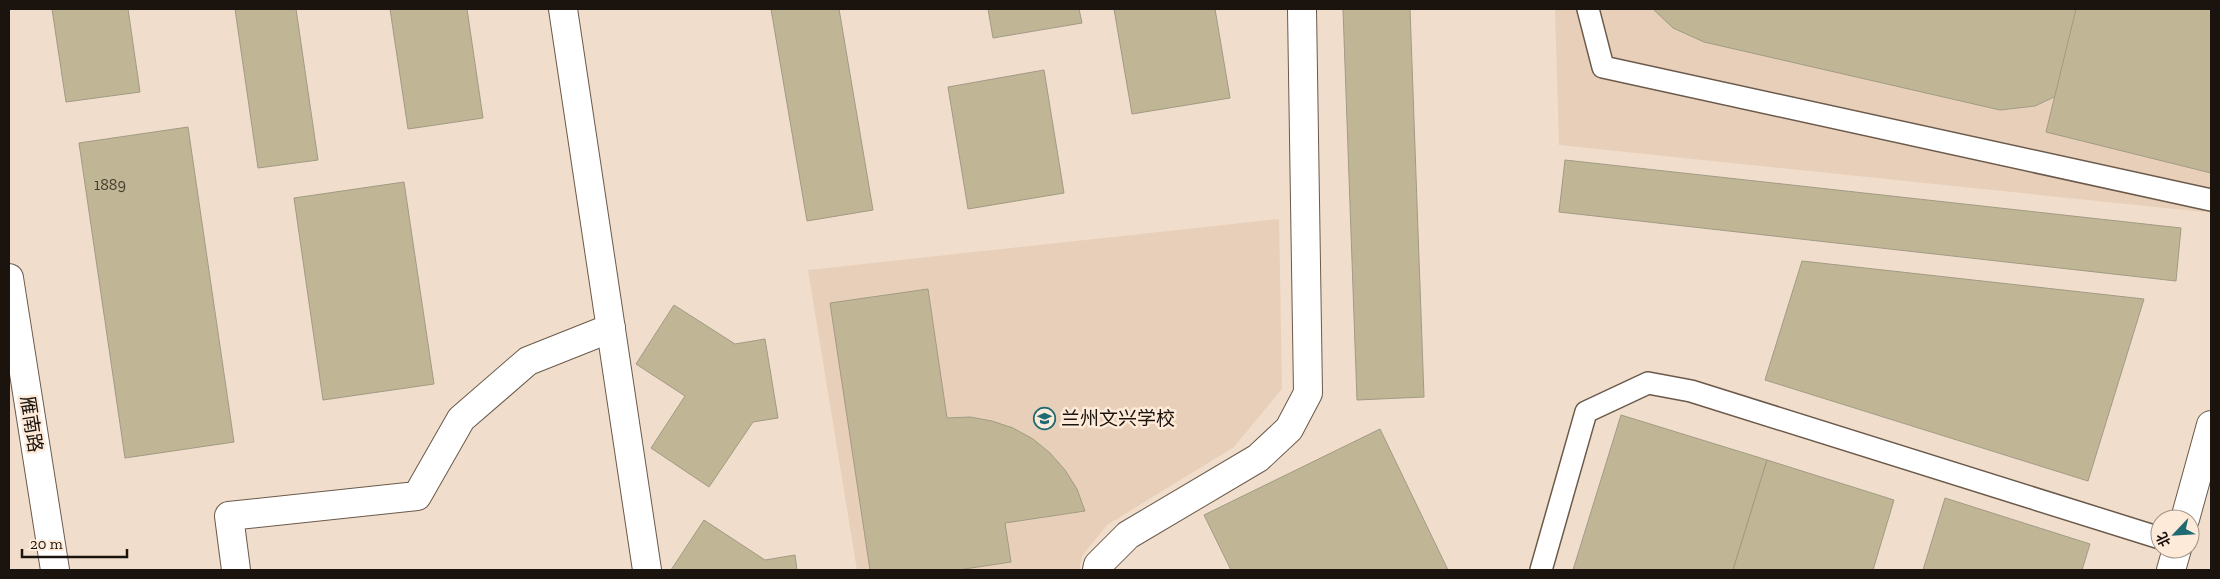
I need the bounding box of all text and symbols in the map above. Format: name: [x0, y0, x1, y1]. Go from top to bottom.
house number: 1889: [94, 175, 126, 194]
street label: 雁南路: [16, 394, 47, 454]
school or university icon: 兰州文兴学校: [1033, 406, 1057, 430]
place label: 兰州文兴学校: [1061, 407, 1175, 430]
north arrow: [2150, 509, 2200, 559]
scale bar: [22, 526, 128, 558]
text: 北: [2153, 529, 2174, 549]
text: 20 m: [30, 535, 63, 553]

